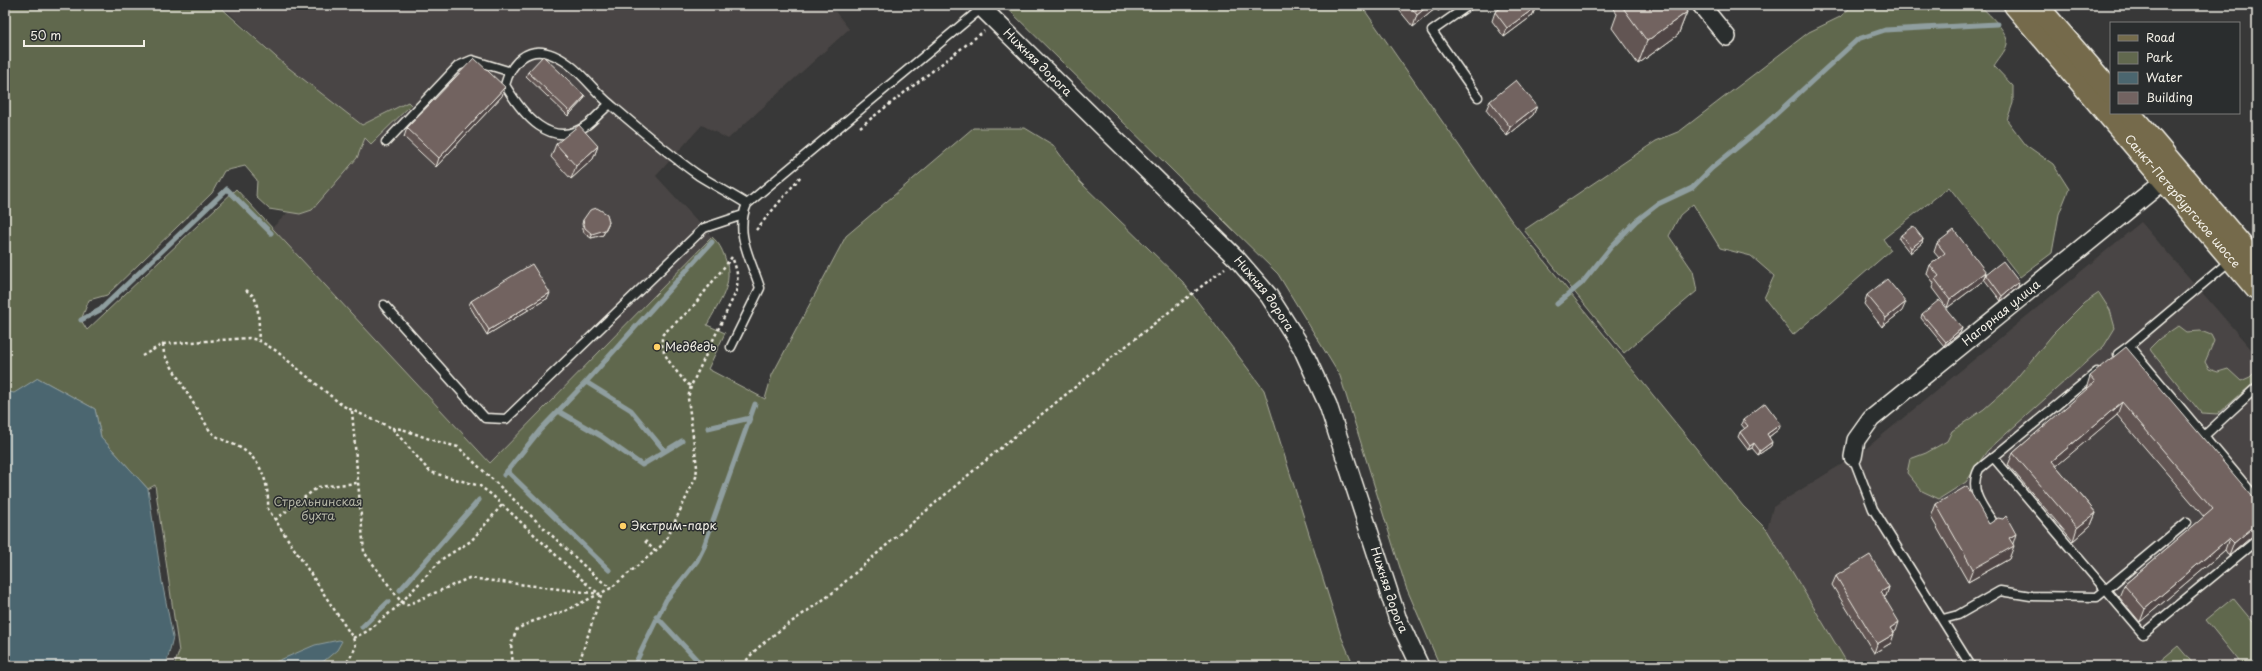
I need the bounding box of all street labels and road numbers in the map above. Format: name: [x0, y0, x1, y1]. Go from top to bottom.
street label: Нижняя дорога: [1000, 24, 1077, 100]
street label: Санкт-Петербургское шоссе: [2121, 130, 2245, 272]
street label: Нижняя дорога: [1230, 252, 1299, 335]
street label: Нагорная улица: [1958, 275, 2044, 350]
street label: Нижняя дорога: [1367, 544, 1413, 636]

